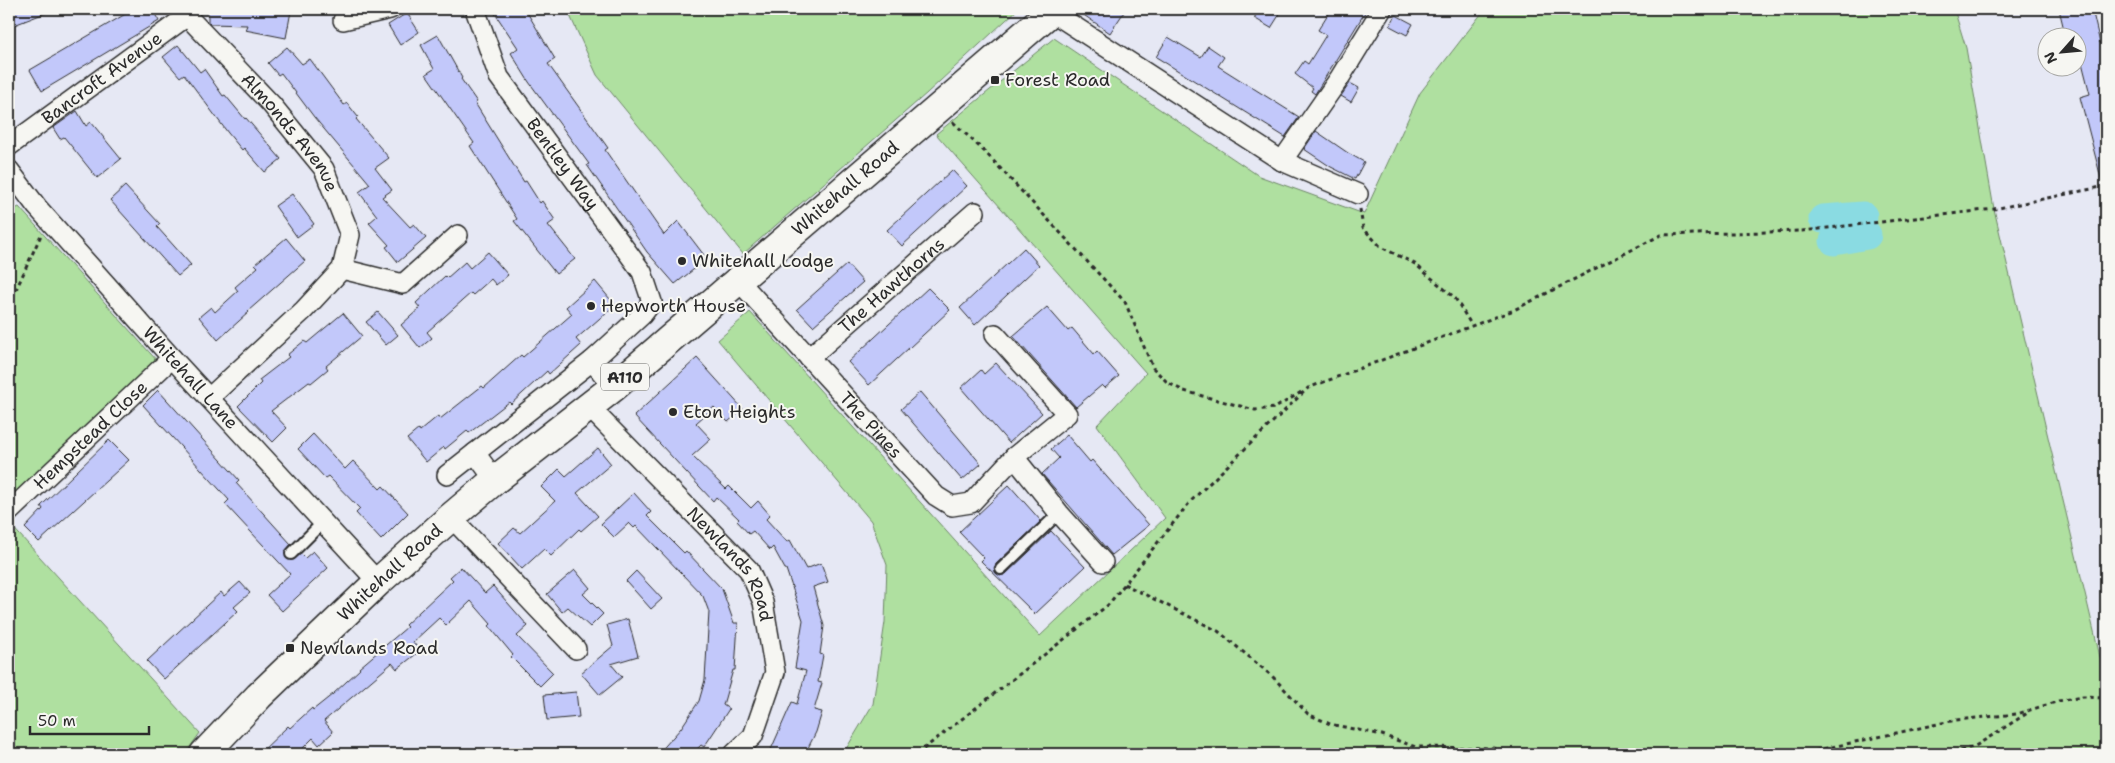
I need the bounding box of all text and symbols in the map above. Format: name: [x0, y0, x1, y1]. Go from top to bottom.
street label: Bancroft Avenue: [37, 26, 167, 130]
north arrow: [2038, 28, 2088, 78]
text: N: [2040, 49, 2061, 67]
street label: Almonds Avenue: [236, 68, 344, 195]
place label: Forest Road: [1005, 68, 1110, 92]
marker: Forest Road: [989, 74, 1001, 86]
street label: Bentley Way: [521, 113, 605, 215]
street label: Whitehall Road: [787, 135, 904, 241]
street label: The Hawthorns: [833, 232, 950, 339]
place label: Whitehall Lodge: [692, 249, 834, 273]
marker: Whitehall Lodge: [676, 255, 688, 267]
place label: Hepworth House: [601, 294, 746, 318]
marker: Hepworth House: [585, 300, 597, 312]
street label: Whitehall Lane: [137, 321, 244, 434]
road number: A110: [601, 364, 649, 391]
street label: Hempstead Close: [28, 375, 153, 495]
street label: The Pines: [834, 386, 908, 464]
place label: Eton Heights: [683, 400, 796, 424]
marker: Eton Heights: [667, 406, 679, 418]
street label: Newlands Road: [682, 502, 778, 623]
street label: Whitehall Road: [332, 518, 448, 627]
place label: Newlands Road: [300, 636, 438, 660]
marker: Newlands Road: [284, 642, 296, 654]
scale bar: [30, 703, 149, 735]
text: 50 m: [38, 711, 76, 731]

